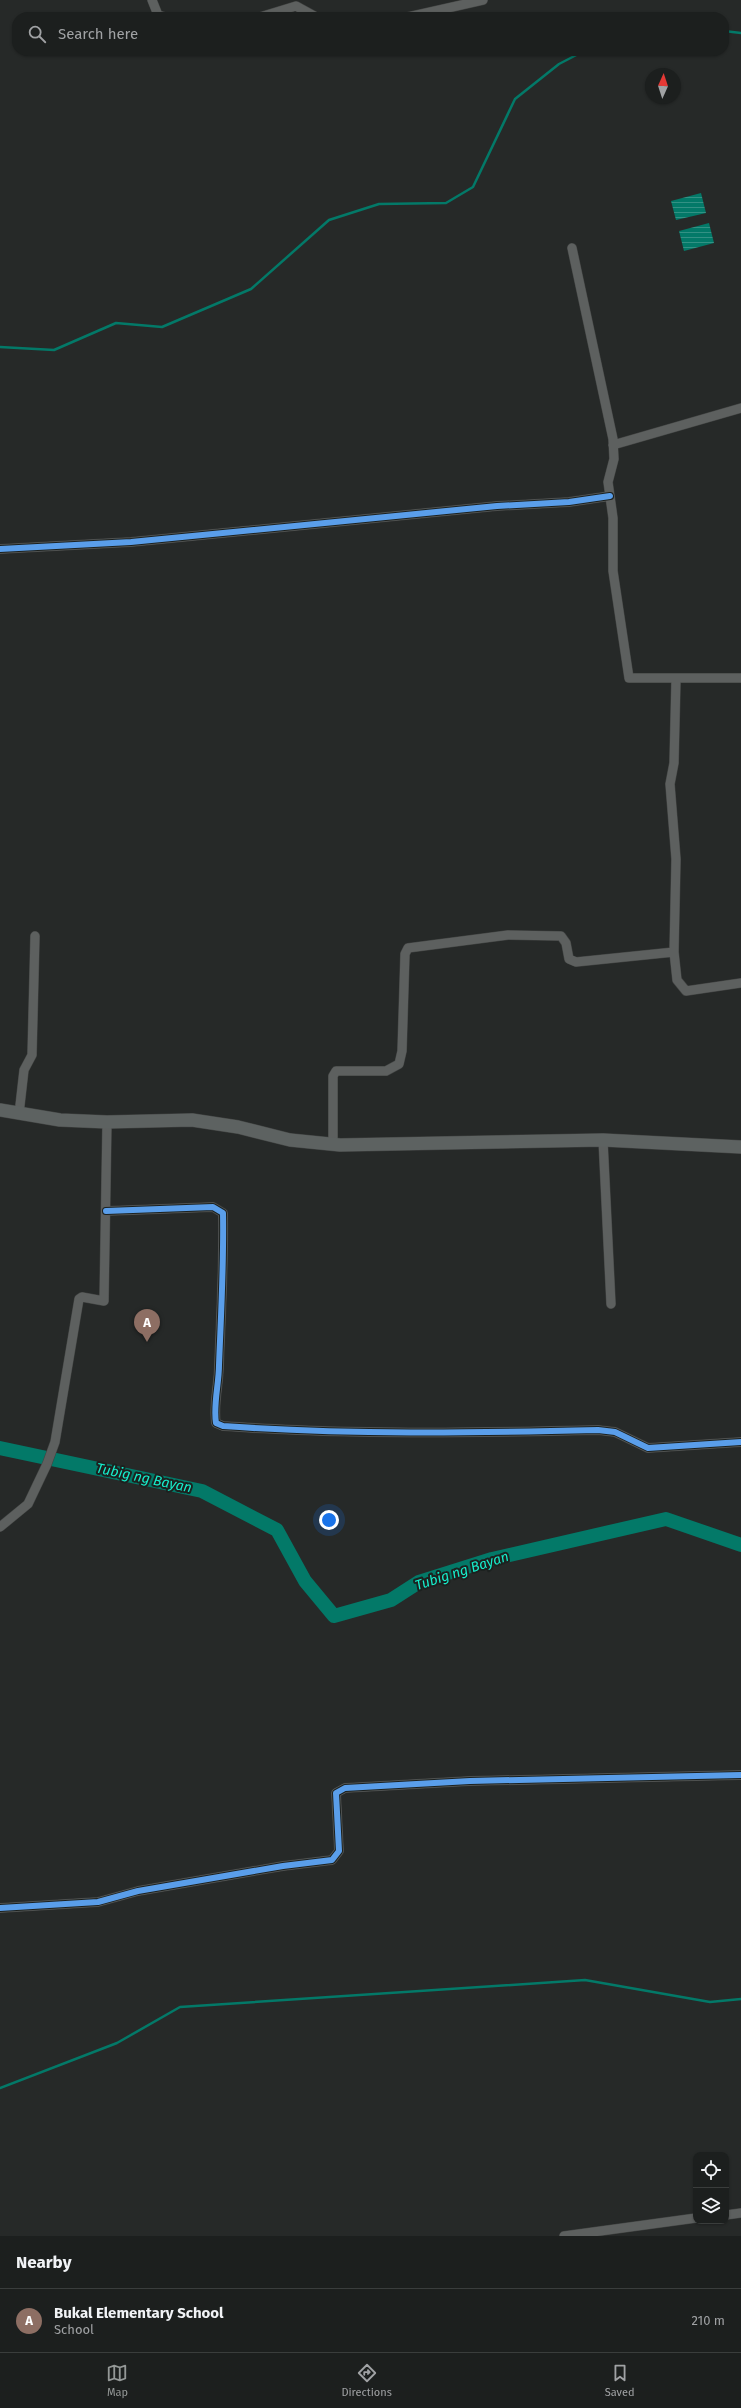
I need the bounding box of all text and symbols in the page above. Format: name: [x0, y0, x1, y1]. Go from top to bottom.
search box: [12, 12, 729, 56]
icon: search: [26, 23, 48, 45]
text: Search here: [58, 25, 138, 43]
north arrow: [645, 68, 681, 104]
pin: A: [134, 1309, 160, 1342]
water label: Tubig ng Bayan: [95, 1460, 193, 1496]
your location: [319, 1510, 339, 1530]
water label: Tubig ng Bayan: [413, 1548, 511, 1594]
map controls: [693, 2152, 729, 2224]
button: locate: [693, 2152, 729, 2188]
button: layers: [693, 2188, 729, 2224]
text: Nearby: [16, 2252, 71, 2273]
text: Bukal Elementary School: [54, 2304, 224, 2322]
text: A: [25, 2313, 33, 2328]
text: 210 m: [691, 2313, 725, 2328]
text: School: [54, 2322, 94, 2337]
tab: Map: [106, 2362, 128, 2399]
tab: Directions: [341, 2362, 392, 2399]
tab: Saved: [605, 2362, 635, 2399]

